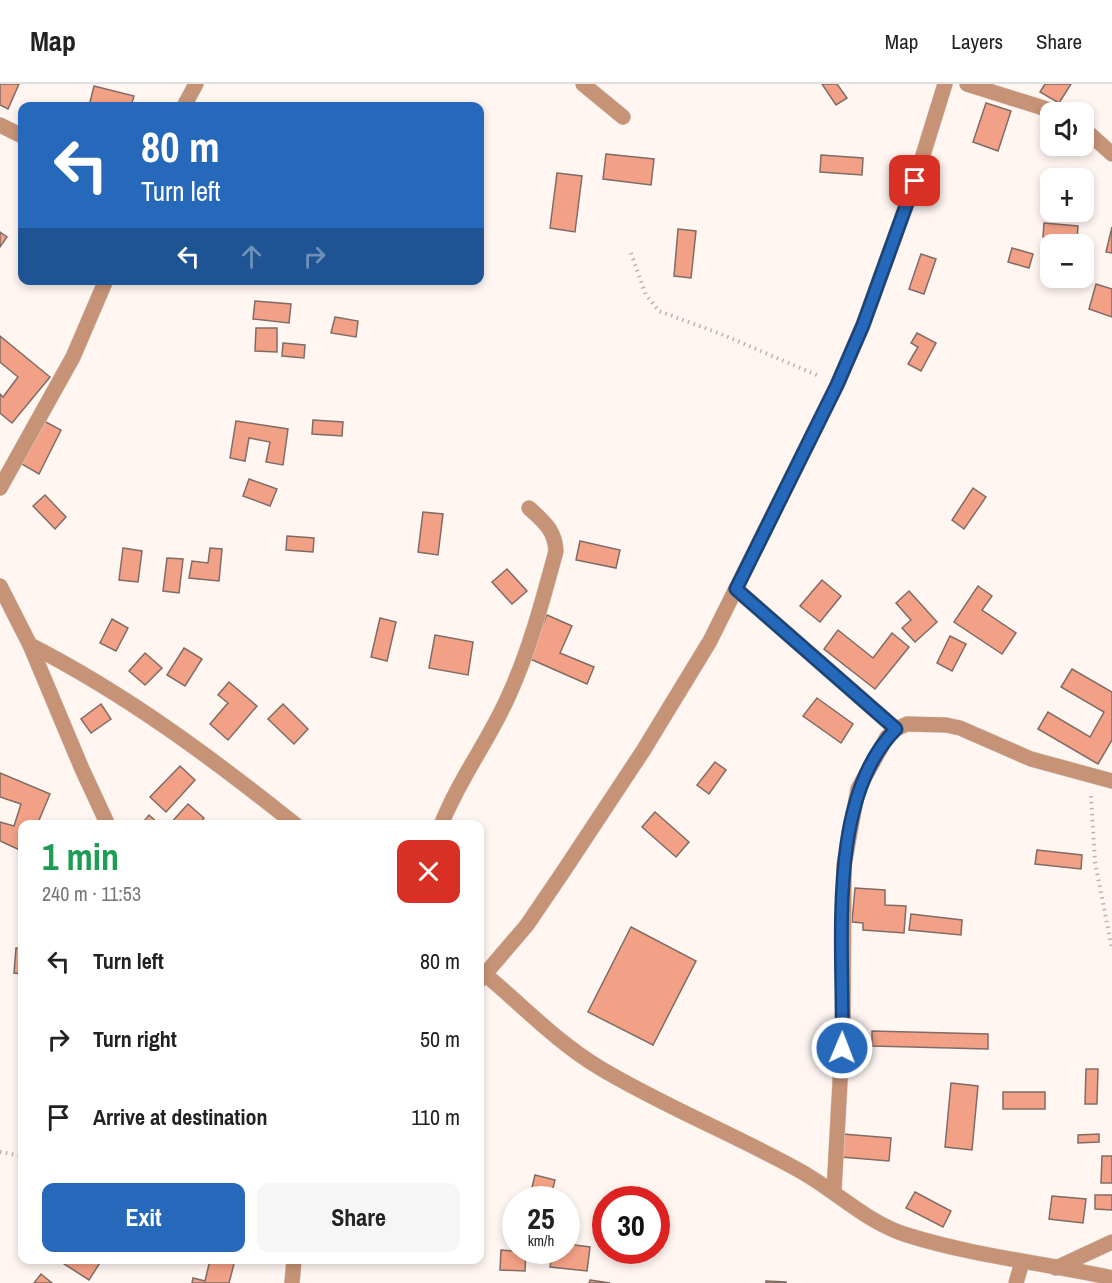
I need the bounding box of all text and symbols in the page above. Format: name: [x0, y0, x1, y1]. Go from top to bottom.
text: Map: [30, 22, 76, 60]
text: Map: [885, 27, 918, 56]
text: Layers: [951, 27, 1003, 56]
text: Share: [1036, 27, 1082, 56]
map controls: [1040, 102, 1094, 288]
button: sound: [1040, 102, 1094, 156]
text: 80 m: [141, 119, 220, 175]
icon: left: [42, 126, 120, 204]
pin: [889, 155, 940, 206]
icon: arrive: [898, 164, 931, 197]
button: +: [1040, 168, 1094, 222]
text: Turn left: [141, 173, 220, 209]
button: −: [1040, 234, 1094, 288]
icon: left: [172, 240, 205, 273]
icon: ahead: [235, 240, 268, 273]
icon: right: [298, 240, 331, 273]
text: 1 min: [42, 833, 119, 881]
button: close: [397, 840, 460, 903]
text: 240 m · 11:53: [42, 880, 141, 907]
icon: left: [42, 945, 75, 978]
text: Turn left: [93, 946, 164, 976]
text: 80 m: [420, 946, 460, 976]
position arrow: [810, 1016, 874, 1080]
icon: right: [42, 1023, 75, 1056]
text: Turn right: [93, 1024, 177, 1054]
text: 50 m: [420, 1024, 460, 1054]
icon: arrive: [42, 1101, 75, 1134]
text: Arrive at destination: [93, 1102, 267, 1132]
text: 110 m: [411, 1102, 460, 1132]
button: Exit: [42, 1183, 245, 1252]
button: Share: [257, 1183, 460, 1252]
speed limit sign: 30: [592, 1186, 670, 1264]
text: 25: [527, 1198, 555, 1238]
text: km/h: [528, 1230, 554, 1251]

